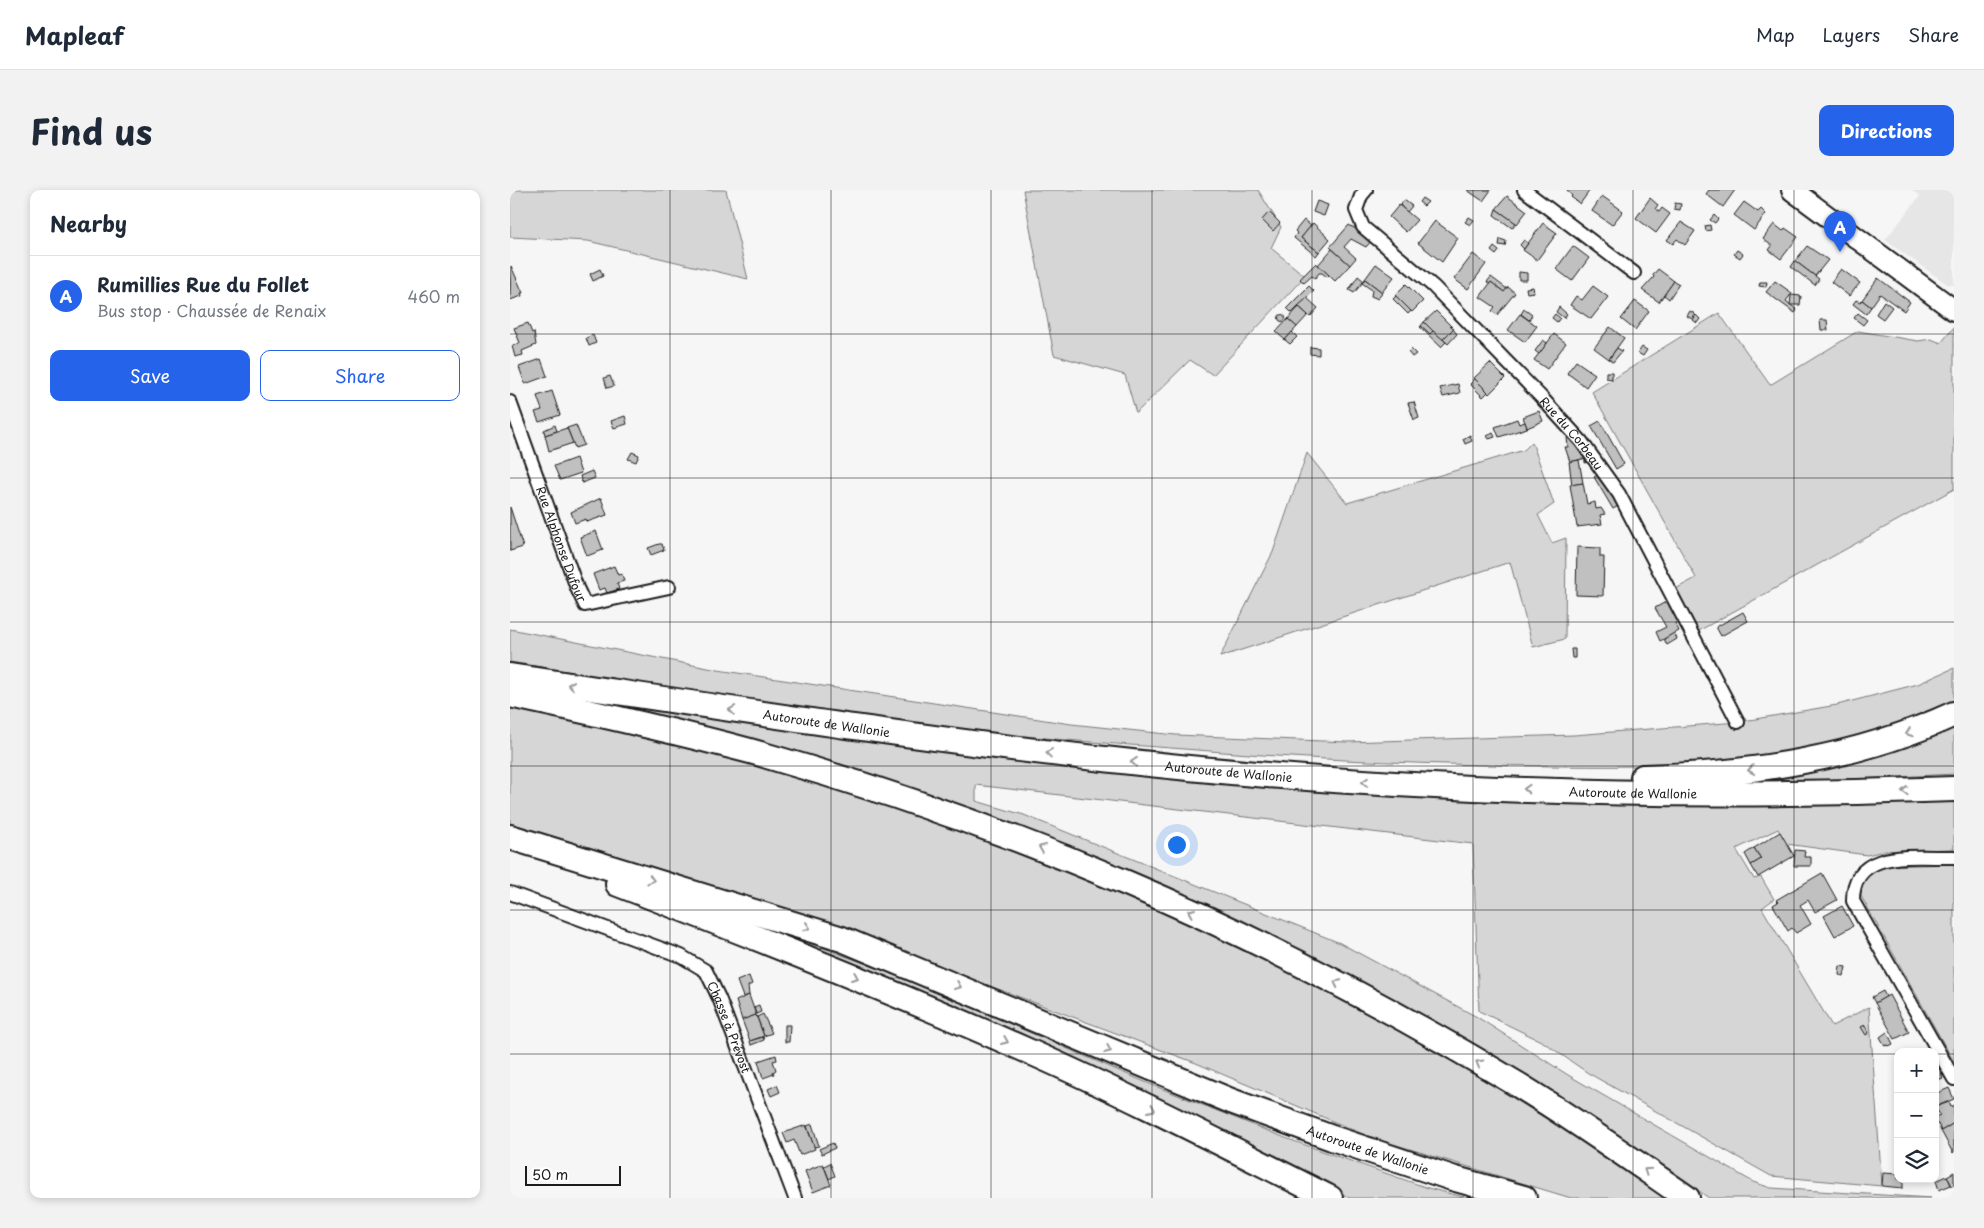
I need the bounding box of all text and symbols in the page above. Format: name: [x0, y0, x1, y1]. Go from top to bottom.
text: Mapleaf: [25, 17, 124, 53]
text: Map: [1756, 21, 1795, 48]
text: Layers: [1823, 21, 1880, 48]
text: Share: [1908, 21, 1959, 48]
text: Find us: [30, 104, 152, 157]
button: Directions: [1819, 105, 1954, 156]
text: Nearby: [50, 207, 127, 239]
pin: A: [1824, 211, 1856, 252]
text: Rumillies Rue du Follet: [97, 270, 309, 298]
text: A: [60, 284, 72, 308]
text: 460 m: [408, 284, 460, 308]
text: Bus stop · Chaussée de Renaix: [97, 298, 326, 322]
button: Save: [50, 350, 250, 401]
button: Share: [260, 350, 460, 401]
street label: Rue du Corbeau: [1536, 393, 1608, 473]
street label: Rue Alphonse Dufour: [532, 484, 591, 605]
one-way arrow: [567, 680, 575, 691]
one-way arrow: [728, 705, 736, 715]
street label: Autoroute de Wallonie: [762, 705, 892, 741]
one-way arrow: [1905, 727, 1914, 737]
one-way arrow: [1045, 748, 1053, 759]
one-way arrow: [1129, 757, 1137, 768]
street label: Autoroute de Wallonie: [1164, 757, 1294, 786]
one-way arrow: [1747, 764, 1755, 775]
one-way arrow: [1361, 776, 1369, 787]
street label: Autoroute de Wallonie: [1569, 782, 1697, 802]
one-way arrow: [1523, 784, 1531, 794]
one-way arrow: [1901, 785, 1909, 796]
your location: [1164, 832, 1190, 858]
one-way arrow: [1038, 844, 1047, 855]
one-way arrow: [647, 874, 655, 884]
one-way arrow: [1187, 908, 1196, 918]
one-way arrow: [802, 922, 810, 932]
one-way arrow: [850, 971, 859, 982]
street label: Chasse à Prévost: [703, 978, 756, 1075]
one-way arrow: [1333, 979, 1342, 989]
one-way arrow: [953, 980, 962, 991]
one-way arrow: [1000, 1035, 1009, 1045]
one-way arrow: [1103, 1044, 1111, 1054]
map controls: [1894, 1048, 1939, 1183]
button: +: [1894, 1048, 1939, 1093]
one-way arrow: [1475, 1059, 1484, 1069]
button: −: [1894, 1093, 1939, 1138]
one-way arrow: [1147, 1103, 1156, 1114]
street label: Autoroute de Wallonie: [1304, 1120, 1432, 1179]
button: layers: [1894, 1138, 1939, 1183]
scale bar: [525, 1163, 621, 1186]
text: 50 m: [532, 1164, 568, 1185]
one-way arrow: [1643, 1167, 1652, 1177]

